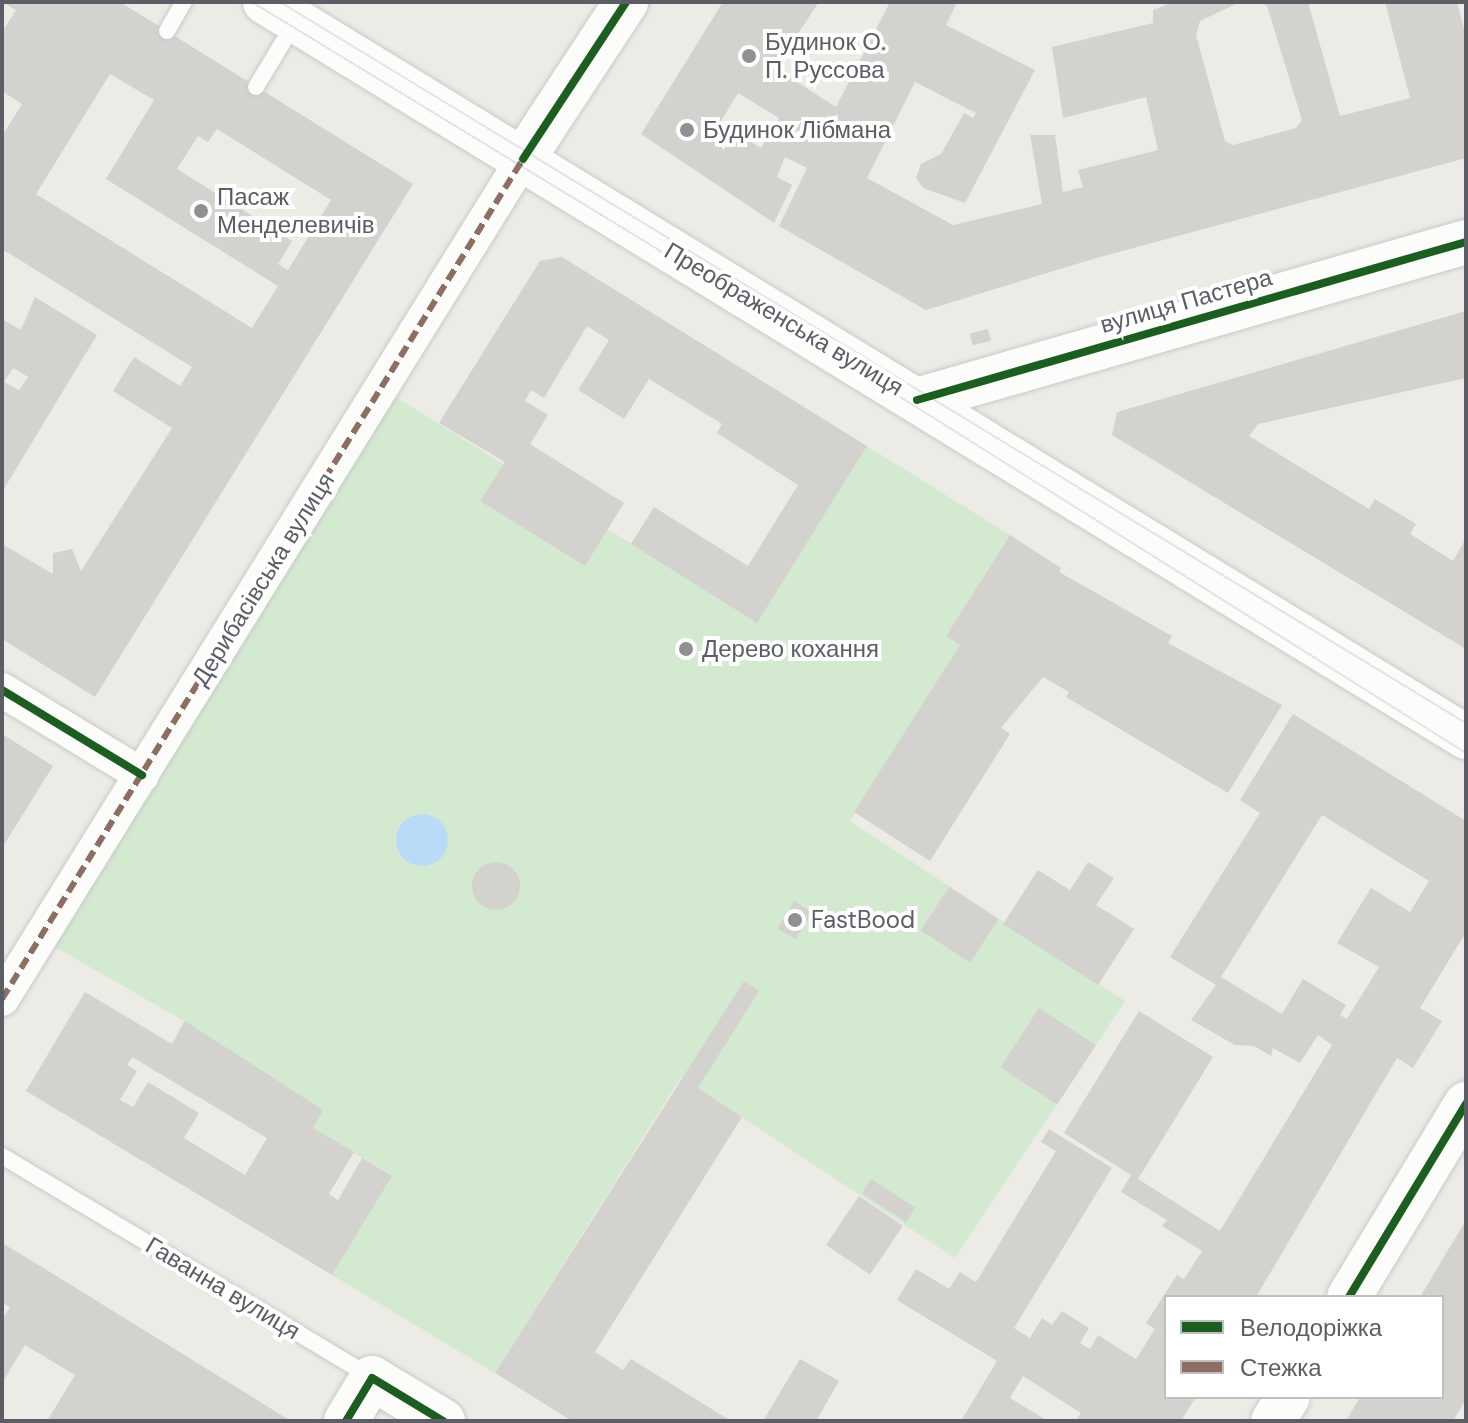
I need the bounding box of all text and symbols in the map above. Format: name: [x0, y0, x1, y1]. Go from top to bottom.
place label: Будинок О. П. Руссова: [765, 28, 886, 84]
marker: Будинок О. П. Руссова: [740, 47, 758, 65]
place label: Будинок Лібмана: [703, 116, 891, 144]
marker: Будинок Лібмана: [678, 121, 696, 139]
place label: Пасаж Менделевичів: [217, 183, 375, 239]
marker: Пасаж Менделевичів: [192, 202, 210, 220]
street label: Преображенська вулиця: [659, 236, 909, 402]
street label: вулиця Пастера: [1097, 263, 1275, 339]
street label: Дерибасівська вулиця: [186, 467, 340, 691]
place label: Дерево кохання: [702, 635, 879, 663]
marker: Дерево кохання: [677, 640, 695, 658]
place label: FastBood: [811, 906, 915, 934]
marker: FastBood: [786, 911, 804, 929]
street label: Гаванна вулиця: [141, 1231, 305, 1345]
legend: [1164, 1295, 1444, 1399]
text: Велодоріжка: [1240, 1312, 1382, 1343]
text: Стежка: [1240, 1352, 1322, 1383]

